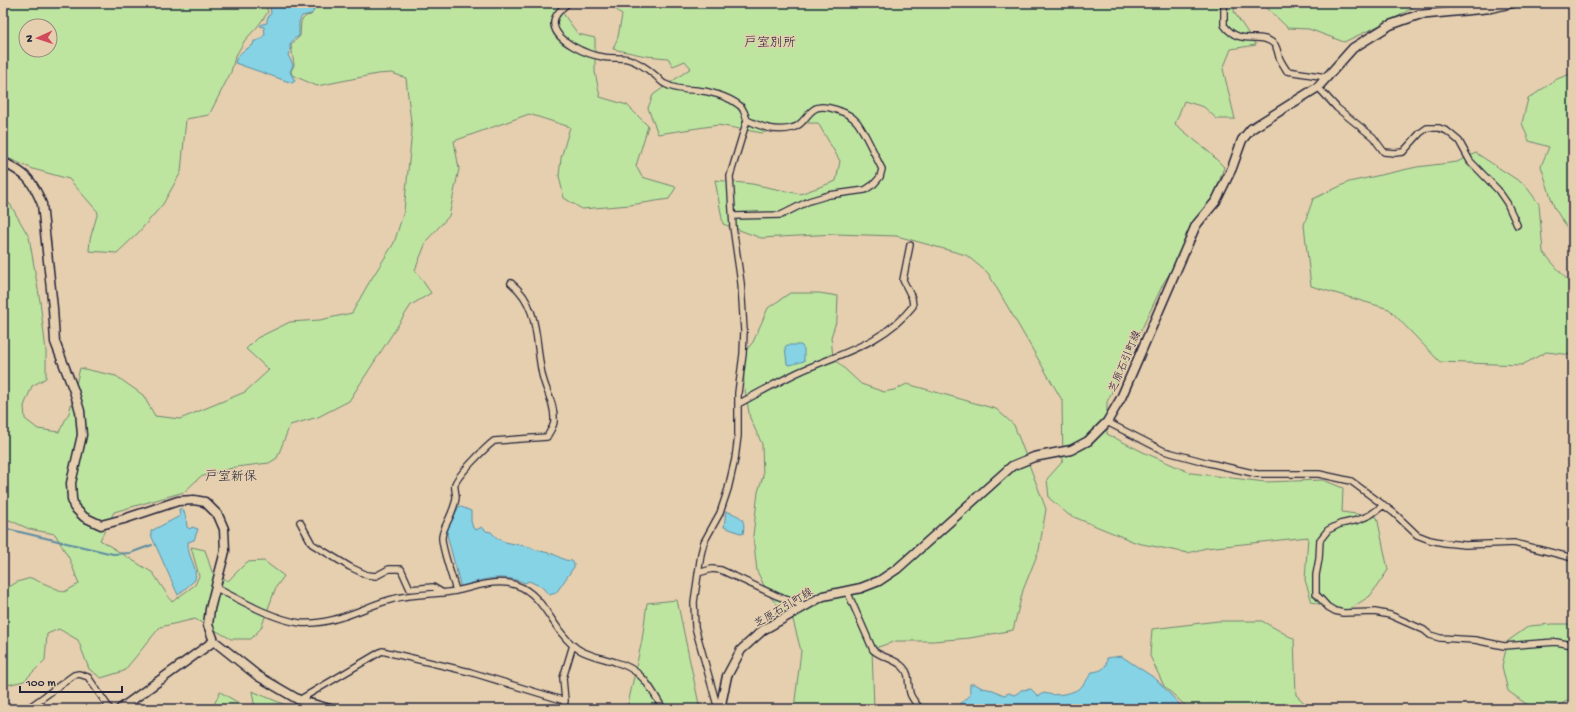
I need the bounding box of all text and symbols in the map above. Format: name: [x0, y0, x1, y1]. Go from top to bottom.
north arrow: [18, 18, 58, 58]
text: N: [24, 35, 36, 42]
district label: 戸室別所: [744, 35, 796, 51]
street label: 芝原石引町線: [1107, 329, 1144, 395]
district label: 戸室新保: [205, 469, 257, 485]
street label: 芝原石引町線: [752, 586, 815, 631]
scale bar: [20, 668, 122, 694]
text: 100 m: [25, 677, 56, 691]

